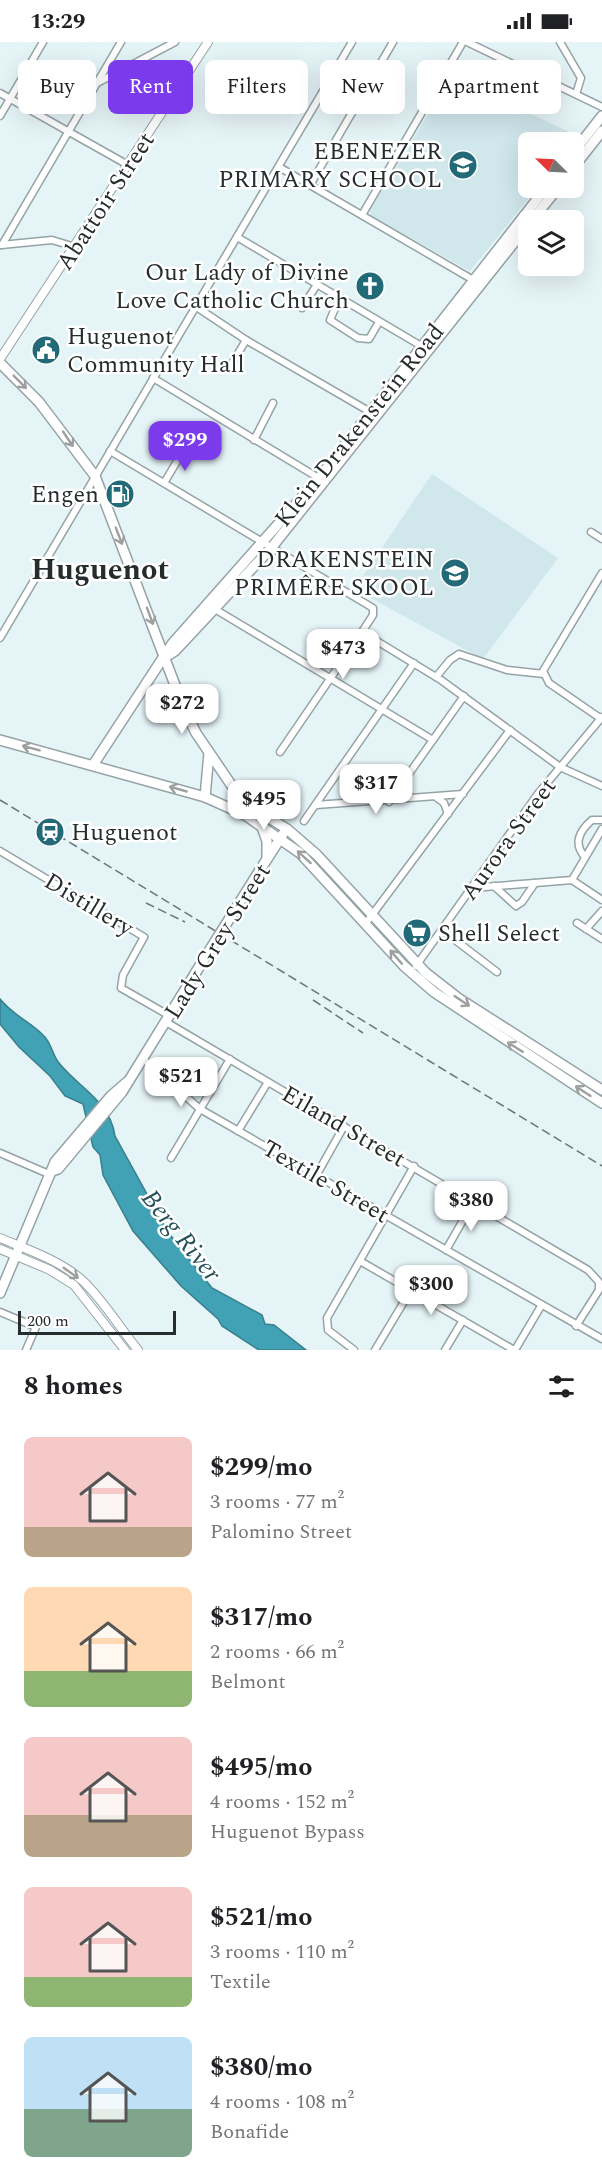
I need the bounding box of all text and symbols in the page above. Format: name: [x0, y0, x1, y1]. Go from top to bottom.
text: 13:29: [30, 5, 85, 38]
chip: Buy: [18, 60, 96, 114]
chip: Rent: [108, 60, 193, 114]
chip: Filters: [205, 60, 308, 114]
chip: New: [320, 60, 405, 114]
chip: Apartment: [417, 60, 561, 114]
street label: Abattoir Street: [47, 125, 164, 278]
north arrow: [518, 132, 584, 198]
map controls: [518, 132, 584, 276]
place label: EBENEZER PRIMARY SCHOOL: [218, 134, 442, 198]
school or university icon: EBENEZER PRIMARY SCHOOL: [447, 149, 479, 181]
button: layers: [518, 210, 584, 276]
place label: Our Lady of Divine Love Catholic Church: [115, 255, 349, 319]
church icon: Our Lady of Divine Love Catholic Church: [354, 270, 386, 302]
street label: Klein Drakenstein Road: [266, 316, 453, 535]
place label: Huguenot Community Hall: [67, 319, 245, 383]
public building icon: Huguenot Community Hall: [30, 334, 62, 366]
one-way arrow: [12, 375, 27, 390]
pin: $299: [149, 421, 221, 472]
text: $299: [163, 425, 207, 455]
one-way arrow: [62, 430, 74, 446]
place label: Engen: [31, 477, 99, 513]
fuel station icon: Engen: [104, 478, 136, 510]
one-way arrow: [115, 527, 126, 545]
place label: DRAKENSTEIN PRIMÊRE SKOOL: [234, 542, 434, 606]
district label: Huguenot: [31, 547, 169, 593]
school or university icon: DRAKENSTEIN PRIMÊRE SKOOL: [439, 557, 471, 589]
one-way arrow: [145, 606, 156, 624]
pin: $473: [307, 629, 379, 680]
text: $473: [321, 633, 365, 663]
pin: $272: [146, 684, 218, 735]
text: $272: [160, 688, 204, 718]
one-way arrow: [22, 742, 41, 754]
pin: $317: [340, 764, 412, 815]
text: $317: [354, 768, 398, 798]
street label: Aurora Street: [452, 771, 566, 908]
pin: $495: [228, 780, 300, 831]
one-way arrow: [169, 783, 188, 794]
text: $495: [242, 784, 286, 814]
place label: Huguenot: [71, 815, 178, 851]
station icon: Huguenot: [34, 816, 66, 848]
one-way arrow: [297, 850, 312, 864]
street label: Lady Grey Street: [155, 857, 280, 1027]
street label: Distillery: [37, 864, 141, 947]
place label: Shell Select: [438, 916, 560, 952]
supermarket icon: Shell Select: [401, 917, 433, 949]
one-way arrow: [389, 949, 403, 964]
one-way arrow: [454, 995, 470, 1007]
one-way arrow: [507, 1041, 524, 1053]
pin: $521: [145, 1057, 217, 1108]
text: $521: [159, 1061, 203, 1091]
street label: Eiland Street: [275, 1077, 412, 1177]
one-way arrow: [575, 1084, 592, 1096]
street label: Textile Street: [255, 1131, 396, 1233]
water label: Berg River: [131, 1180, 232, 1292]
pin: $380: [435, 1181, 507, 1232]
text: $380: [449, 1185, 493, 1215]
pin: $300: [395, 1265, 467, 1316]
one-way arrow: [63, 1267, 79, 1279]
text: $300: [409, 1269, 453, 1299]
scale bar: [18, 1308, 176, 1336]
text: 200 m: [27, 1309, 69, 1333]
text: 8 homes: [24, 1366, 123, 1406]
icon: filters: [545, 1370, 578, 1403]
text: $299/mo: [210, 1447, 313, 1487]
icon: home: [72, 1461, 144, 1533]
text: 3 rooms · 77 m²: [210, 1487, 344, 1517]
text: Palomino Street: [210, 1517, 352, 1547]
text: $317/mo: [210, 1597, 313, 1637]
icon: home: [72, 1611, 144, 1683]
text: 2 rooms · 66 m²: [210, 1637, 344, 1667]
text: Belmont: [210, 1667, 286, 1697]
text: $495/mo: [210, 1747, 313, 1787]
icon: home: [72, 1761, 144, 1833]
text: 4 rooms · 152 m²: [210, 1787, 354, 1817]
text: Huguenot Bypass: [210, 1817, 365, 1847]
text: $521/mo: [210, 1897, 313, 1937]
icon: home: [72, 1911, 144, 1983]
text: 3 rooms · 110 m²: [210, 1937, 354, 1967]
text: Textile: [210, 1967, 271, 1997]
text: $380/mo: [210, 2047, 313, 2087]
icon: home: [72, 2061, 144, 2133]
text: 4 rooms · 108 m²: [210, 2087, 354, 2117]
text: Bonafide: [210, 2117, 289, 2147]

